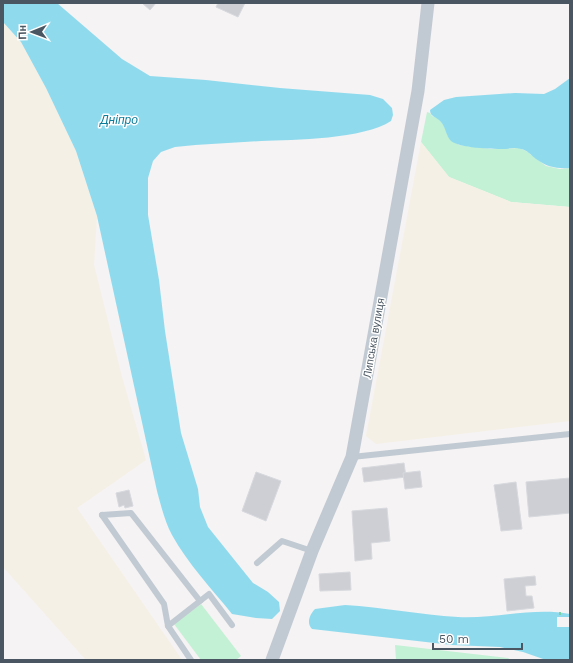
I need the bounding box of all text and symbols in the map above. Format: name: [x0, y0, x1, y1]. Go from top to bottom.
north arrow: [12, 12, 52, 52]
text: Пн: [16, 25, 29, 40]
water label: Дніпро: [98, 113, 138, 127]
street label: Липська вулиця: [361, 297, 387, 379]
scale bar: [433, 625, 522, 651]
text: 50 m: [439, 632, 469, 646]

